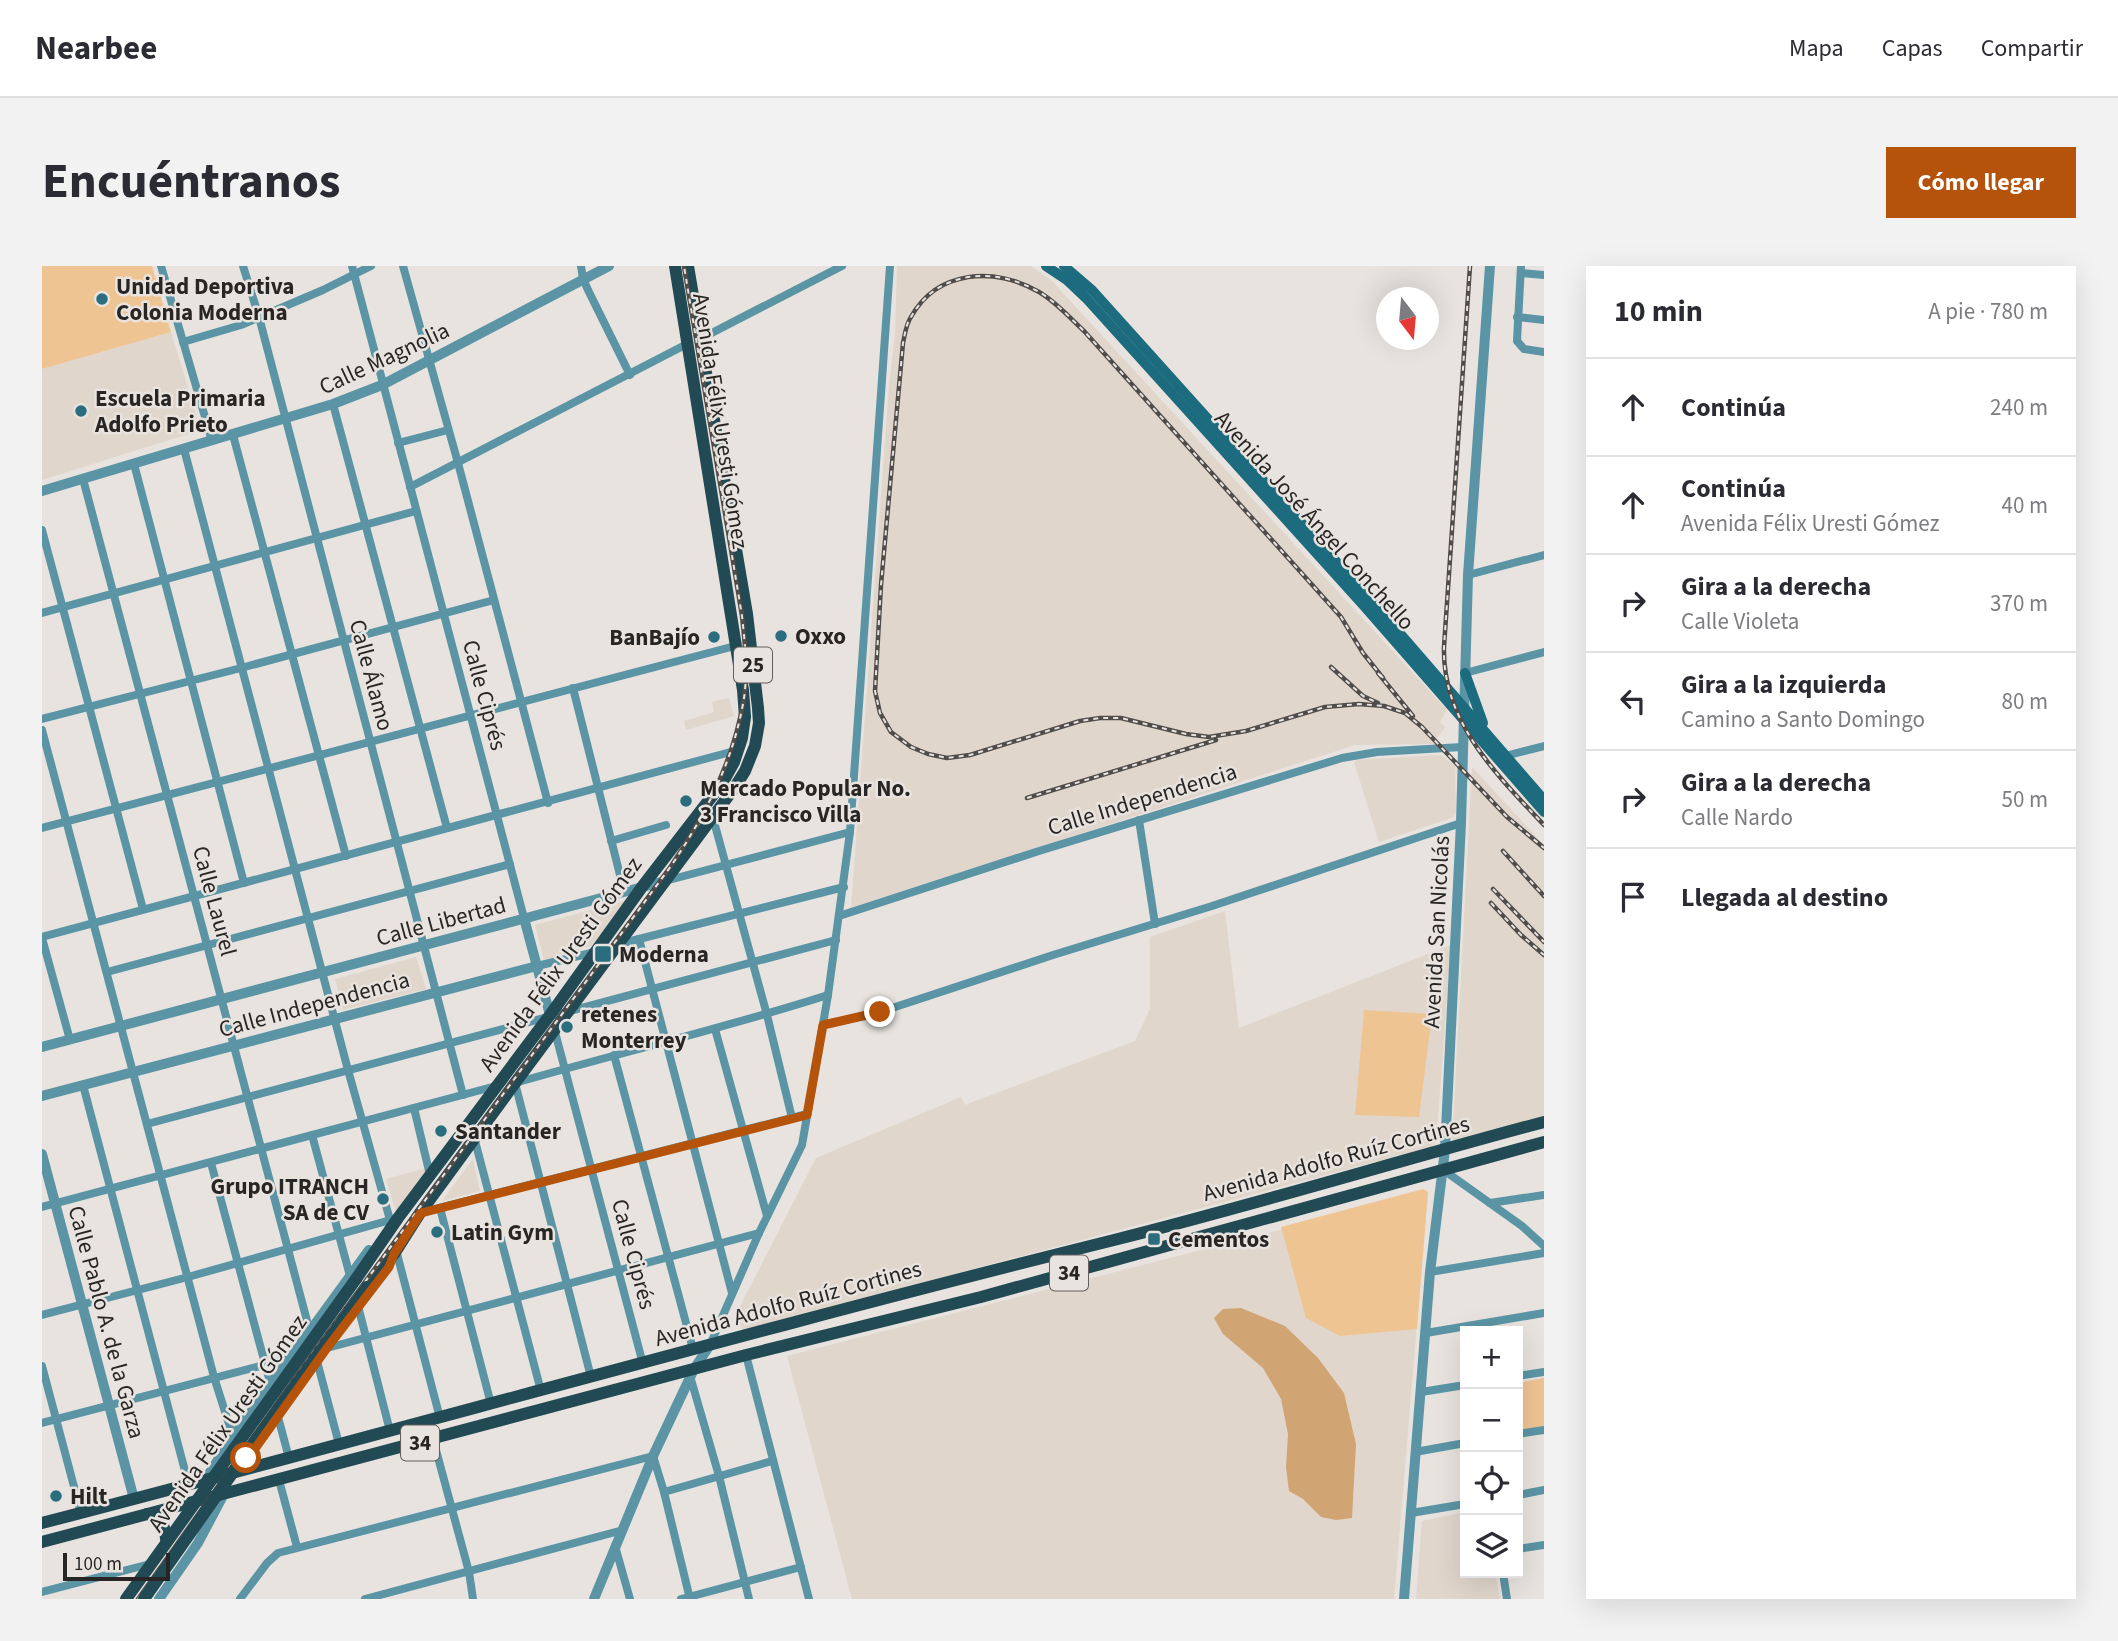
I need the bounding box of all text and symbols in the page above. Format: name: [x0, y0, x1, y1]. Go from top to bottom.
text: Nearbee: [35, 25, 157, 72]
text: Mapa: [1789, 31, 1844, 66]
text: Capas: [1882, 31, 1943, 66]
text: Compartir: [1981, 31, 2083, 66]
text: Encuéntranos: [42, 147, 340, 217]
button: Cómo llegar: [1886, 147, 2076, 218]
place label: Unidad Deportiva Colonia Moderna: [116, 270, 294, 329]
north arrow: [1376, 287, 1439, 350]
text: 10 min: [1614, 290, 1703, 333]
marker: Unidad Deportiva Colonia Moderna: [94, 291, 110, 307]
street label: Avenida Félix Uresti Gómez: [684, 291, 757, 552]
text: A pie · 780 m: [1928, 295, 2048, 328]
street label: Calle Magnolia: [314, 314, 455, 403]
place label: Escuela Primaria Adolfo Prieto: [94, 382, 266, 441]
icon: ahead: [1614, 388, 1652, 426]
text: Continúa: [1681, 389, 1786, 426]
text: 240 m: [1990, 391, 2048, 424]
marker: Escuela Primaria Adolfo Prieto: [73, 403, 89, 419]
street label: Avenida José Ángel Conchello: [1207, 403, 1422, 638]
text: Continúa: [1681, 470, 1786, 507]
icon: ahead: [1614, 486, 1652, 524]
text: 40 m: [2001, 489, 2048, 522]
text: Avenida Félix Uresti Gómez: [1681, 507, 1940, 540]
text: Gira a la derecha: [1681, 568, 1871, 605]
icon: right: [1614, 584, 1652, 622]
text: 370 m: [1990, 587, 2048, 620]
text: Calle Violeta: [1681, 605, 1799, 638]
street label: Calle Álamo: [341, 616, 402, 734]
place label: Oxxo: [795, 620, 846, 653]
place label: BanBajío: [609, 621, 700, 654]
marker: Oxxo: [773, 628, 789, 644]
marker: BanBajío: [706, 629, 722, 645]
street label: Calle Ciprés: [454, 636, 515, 754]
road number: 25: [734, 648, 772, 682]
text: Gira a la izquierda: [1681, 666, 1886, 703]
icon: left: [1614, 682, 1652, 720]
text: 80 m: [2001, 685, 2048, 718]
text: Camino a Santo Domingo: [1681, 703, 1925, 736]
street label: Calle Independencia: [1043, 755, 1241, 844]
text: Gira a la derecha: [1681, 764, 1871, 801]
place label: Mercado Popular No. 3 Francisco Villa: [700, 772, 911, 831]
icon: right: [1614, 780, 1652, 818]
text: 50 m: [2001, 783, 2048, 816]
marker: Mercado Popular No. 3 Francisco Villa: [678, 793, 694, 809]
text: Calle Nardo: [1681, 801, 1793, 834]
street label: Avenida San Nicolás: [1415, 835, 1458, 1029]
street label: Calle Laurel: [184, 842, 245, 960]
street label: Avenida Félix Uresti Gómez: [471, 850, 650, 1079]
icon: arrive: [1614, 878, 1652, 916]
text: Llegada al destino: [1681, 879, 1888, 916]
street label: Calle Libertad: [373, 888, 510, 955]
place label: Moderna: [619, 938, 709, 971]
marker: Moderna: [593, 944, 613, 964]
street label: Calle Independencia: [215, 963, 413, 1046]
route end: [864, 996, 895, 1027]
place label: retenes Monterrey: [581, 998, 687, 1057]
marker: retenes Monterrey: [559, 1019, 575, 1035]
street label: Avenida Adolfo Ruíz Cortines: [1199, 1107, 1473, 1210]
place label: Santander: [455, 1115, 562, 1148]
marker: Santander: [433, 1123, 449, 1139]
place label: Grupo ITRANCH SA de CV: [211, 1170, 369, 1229]
marker: Grupo ITRANCH SA de CV: [375, 1191, 391, 1207]
street label: Calle Ciprés: [603, 1195, 664, 1313]
street label: Calle Pablo A. de la Garza: [60, 1202, 154, 1442]
place label: Latin Gym: [451, 1216, 554, 1249]
place label: Cementos: [1168, 1223, 1269, 1256]
marker: Latin Gym: [429, 1224, 445, 1240]
marker: Cementos: [1146, 1231, 1162, 1247]
street label: Avenida Adolfo Ruíz Cortines: [651, 1252, 925, 1355]
road number: 34: [1050, 1256, 1088, 1290]
street label: Avenida Félix Uresti Gómez: [140, 1308, 315, 1539]
map controls: [1460, 1326, 1523, 1578]
button: +: [1460, 1326, 1523, 1389]
button: −: [1460, 1389, 1523, 1452]
road number: 34: [401, 1426, 439, 1460]
route start: [230, 1442, 261, 1473]
button: locate: [1460, 1452, 1523, 1515]
place label: Hilt: [70, 1480, 107, 1513]
marker: Hilt: [48, 1488, 64, 1504]
button: layers: [1460, 1515, 1523, 1578]
scale bar: [63, 1550, 170, 1582]
text: 100 m: [74, 1551, 122, 1578]

